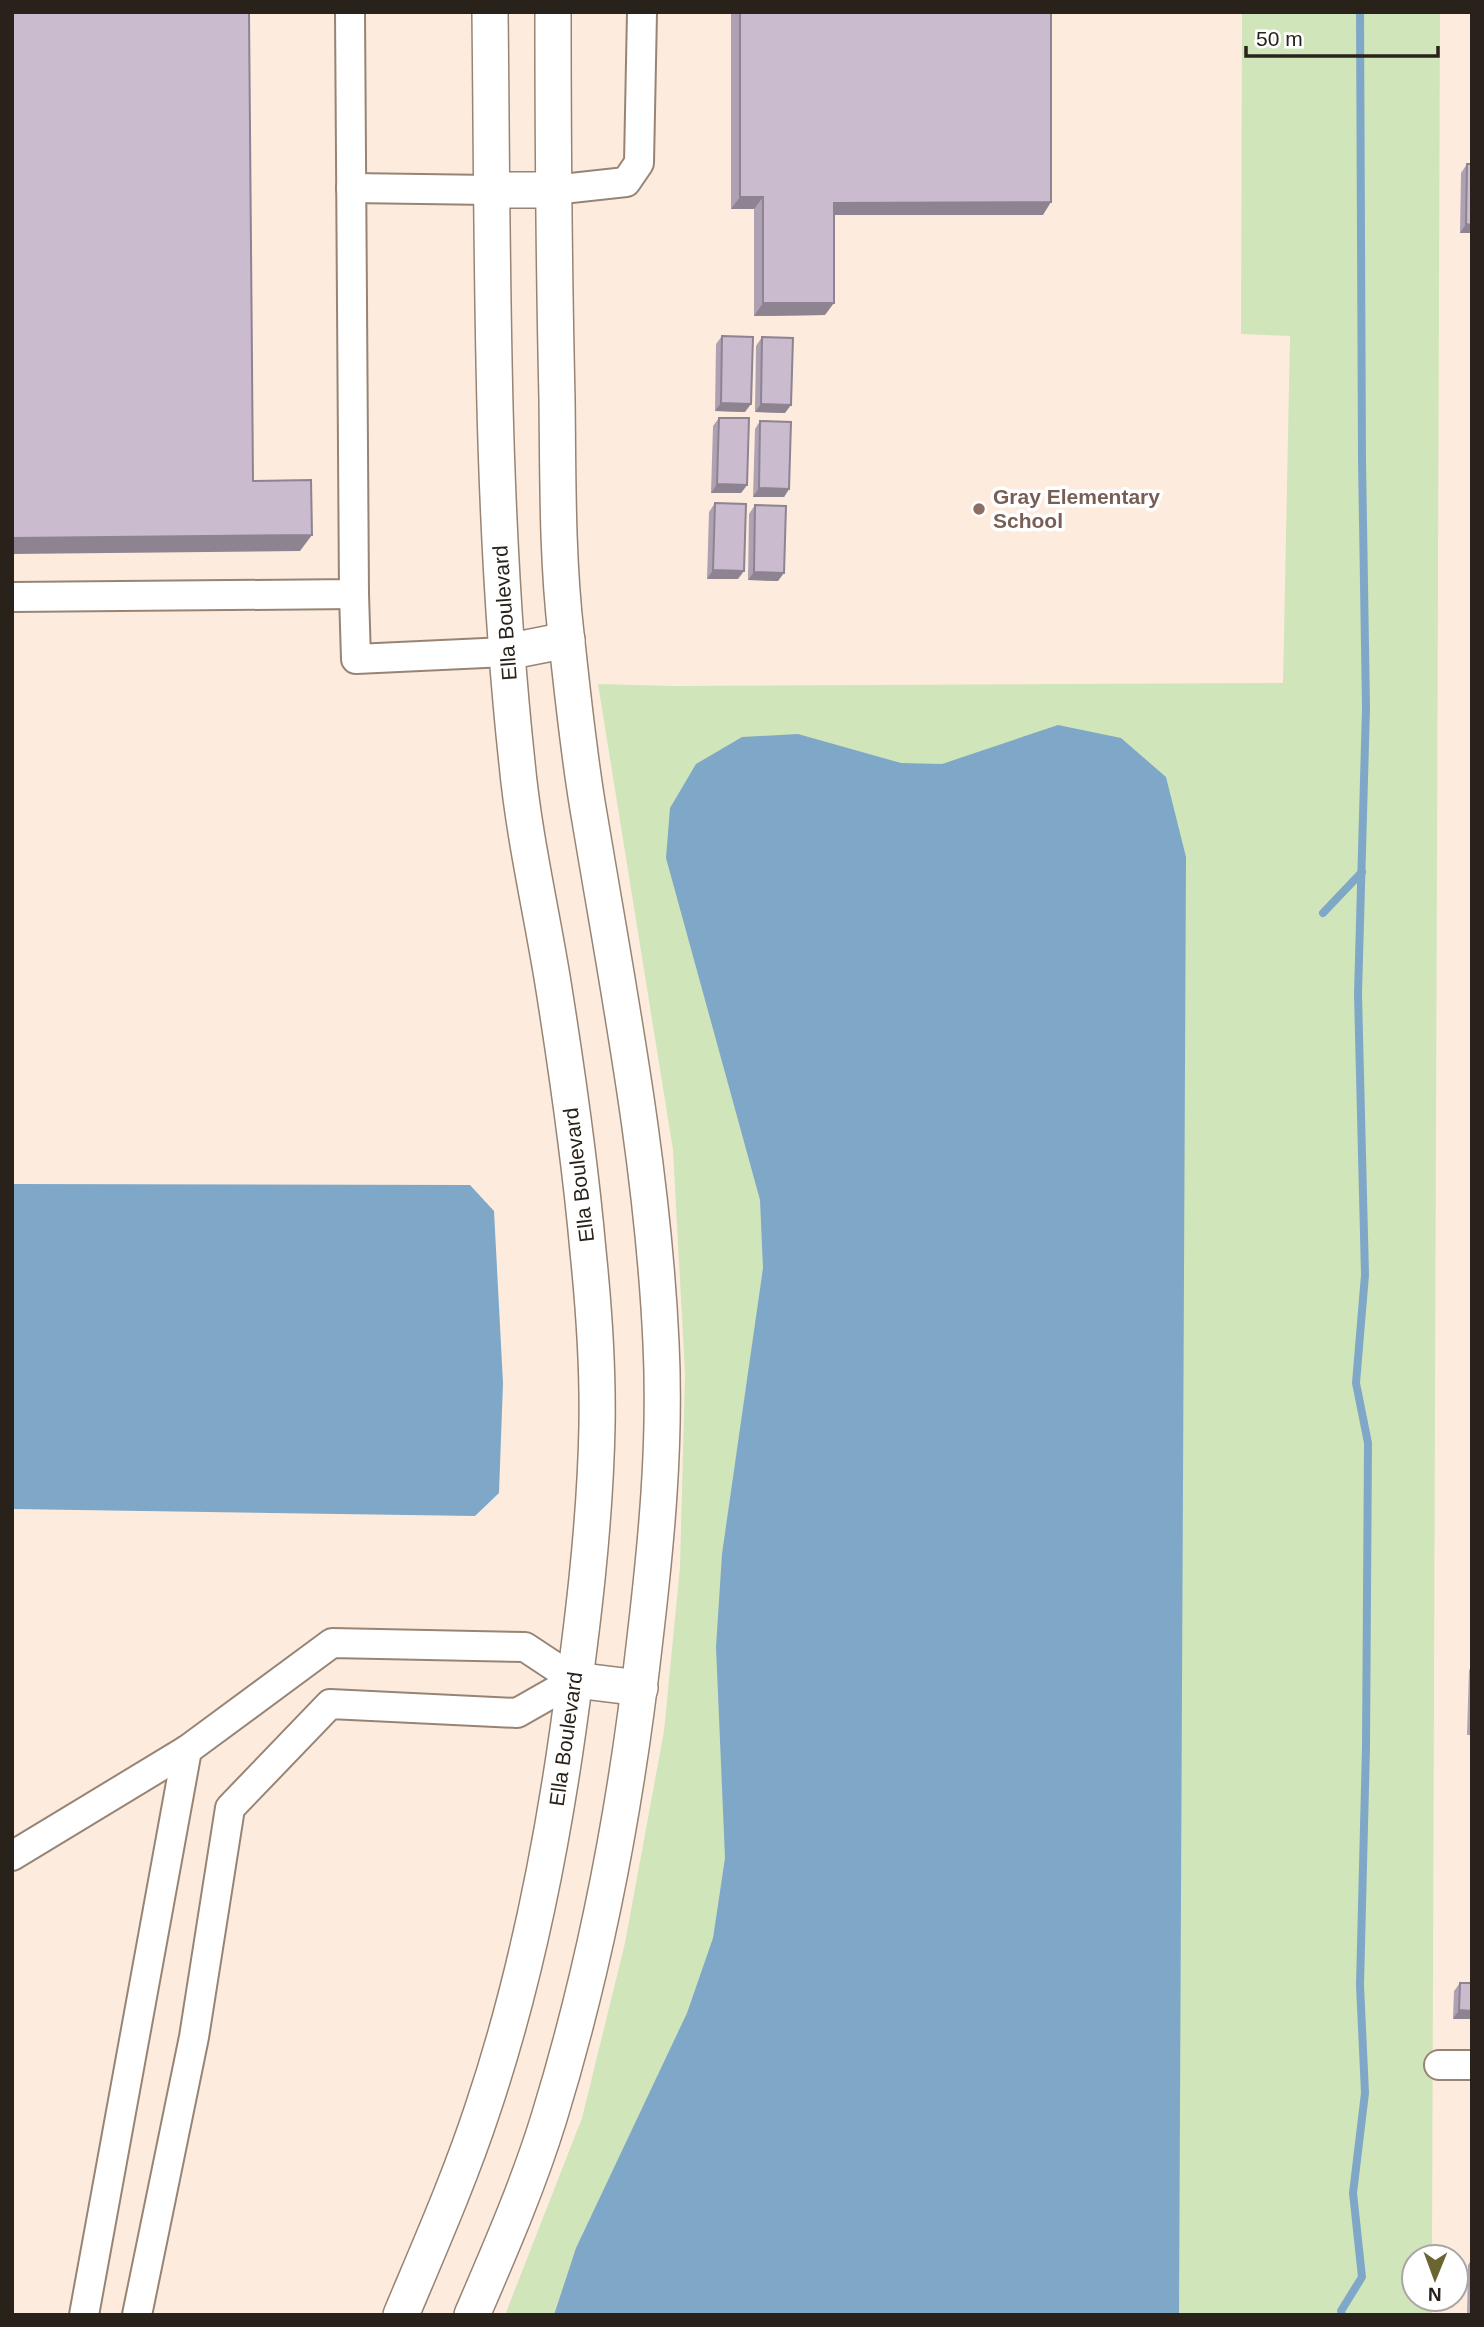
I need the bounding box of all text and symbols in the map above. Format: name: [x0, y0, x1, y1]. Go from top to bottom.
scale bar: [1246, 14, 1438, 58]
text: 50 m: [1256, 27, 1303, 50]
place label: Gray Elementary School: [993, 485, 1160, 532]
marker: Gray Elementary School: [971, 501, 987, 517]
street label: Ella Boulevard: [488, 545, 521, 681]
street label: Ella Boulevard: [559, 1106, 598, 1244]
street label: Ella Boulevard: [545, 1670, 586, 1808]
north arrow: [1400, 2243, 1470, 2313]
text: N: [1428, 2284, 1442, 2305]

